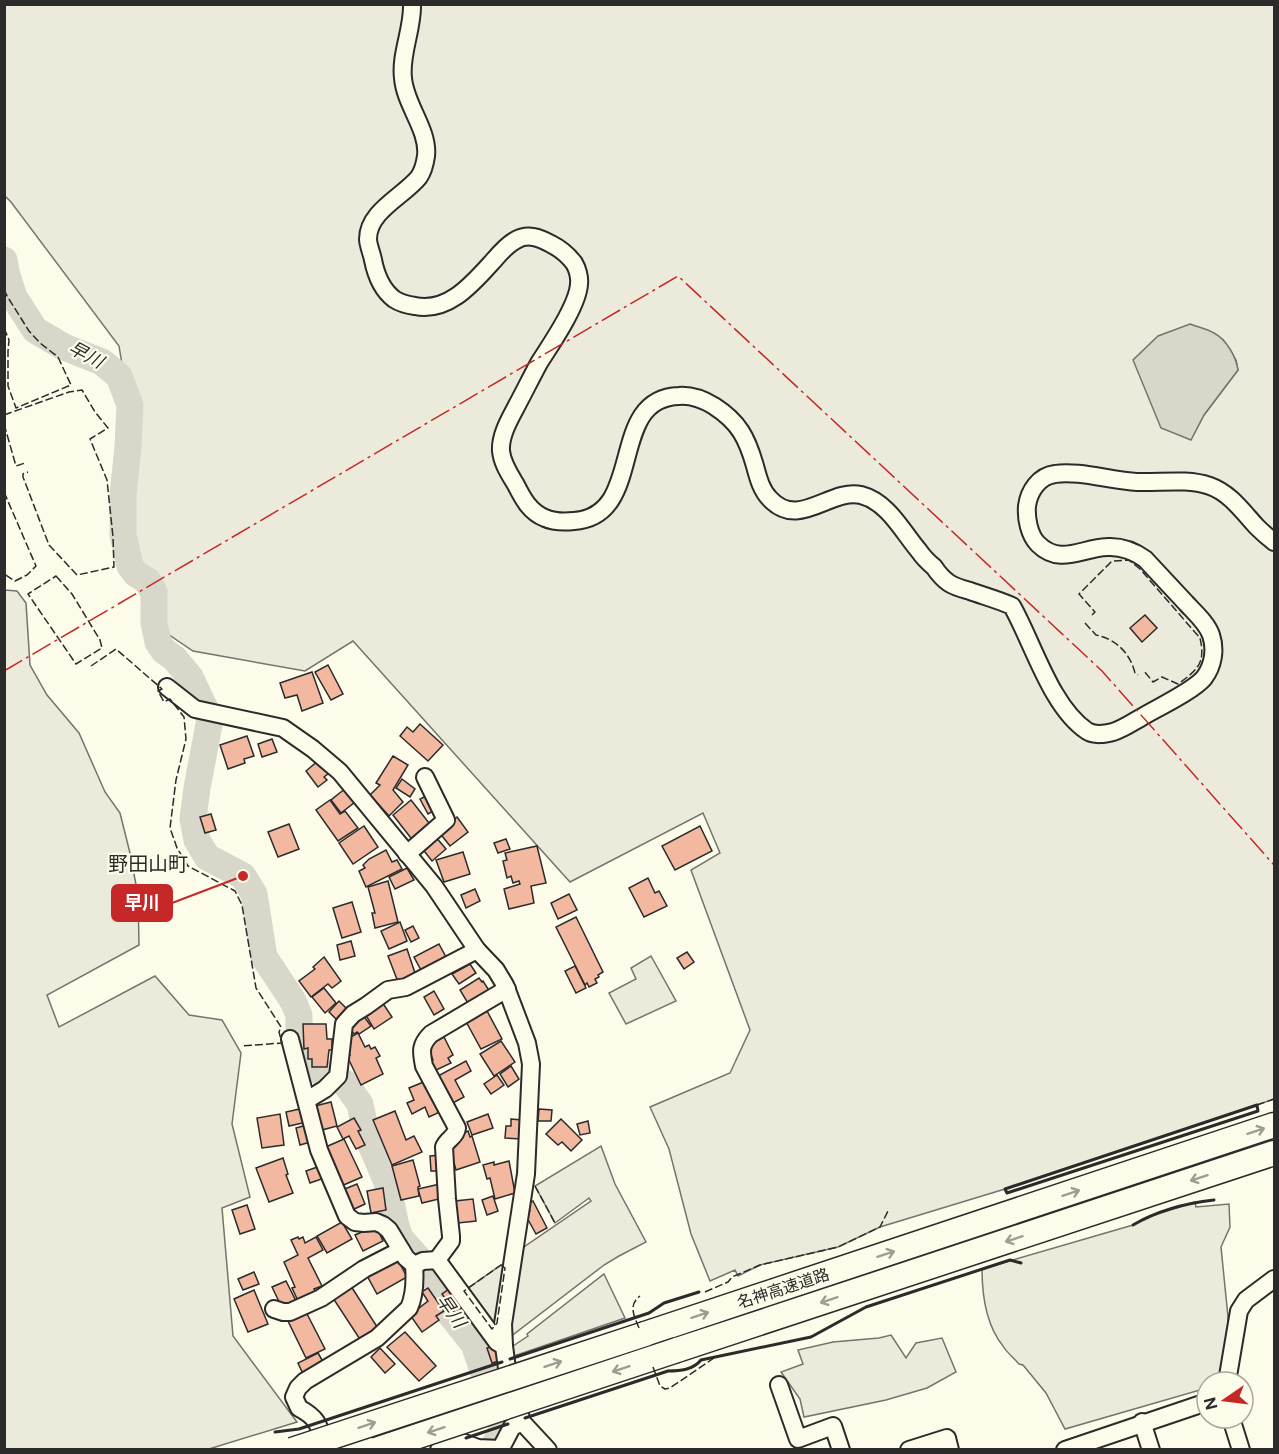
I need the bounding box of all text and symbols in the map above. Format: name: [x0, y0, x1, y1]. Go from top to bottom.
water label: 早川: [65, 337, 109, 373]
district label: 野田山町: [108, 852, 188, 876]
callout: 早川: [112, 885, 172, 921]
text: 早川: [124, 892, 160, 913]
one-way arrow: [1246, 1125, 1265, 1136]
one-way arrow: [1190, 1173, 1209, 1184]
one-way arrow: [1061, 1187, 1080, 1198]
one-way arrow: [1005, 1234, 1024, 1245]
one-way arrow: [876, 1248, 895, 1259]
street label: 名神高速道路: [735, 1265, 832, 1312]
water label: 早川: [432, 1290, 471, 1333]
one-way arrow: [820, 1295, 839, 1306]
one-way arrow: [691, 1309, 709, 1320]
one-way arrow: [543, 1358, 562, 1369]
one-way arrow: [612, 1364, 631, 1375]
north arrow: [1195, 1370, 1255, 1430]
text: N: [1200, 1395, 1222, 1412]
one-way arrow: [357, 1418, 376, 1429]
one-way arrow: [427, 1425, 446, 1436]

